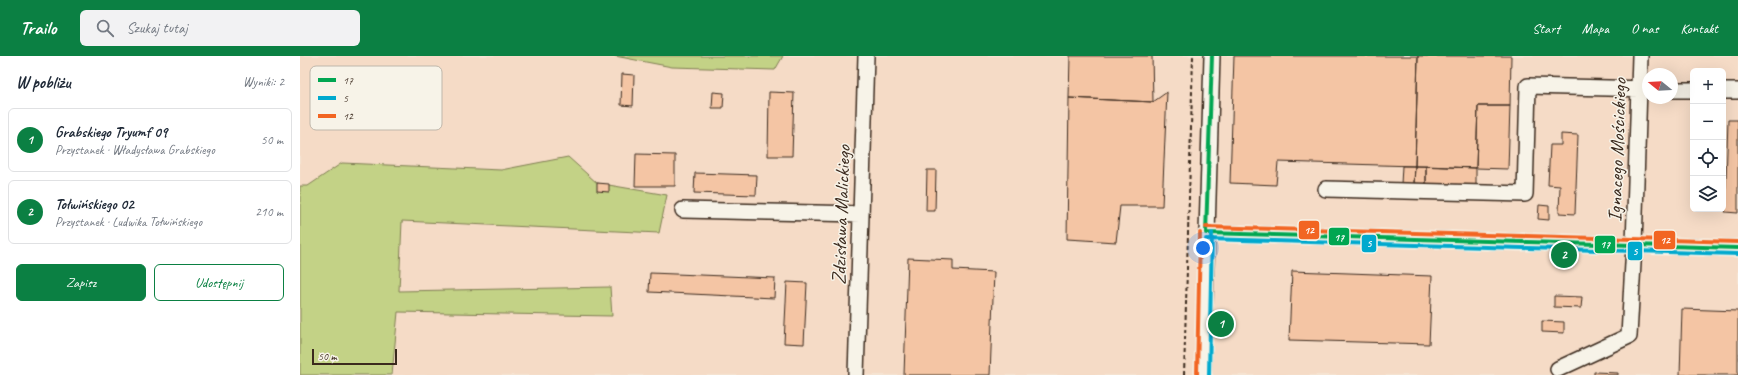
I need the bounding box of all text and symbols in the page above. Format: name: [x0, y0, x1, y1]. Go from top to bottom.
search box: [80, 10, 360, 46]
text: Trailo: [20, 16, 56, 40]
icon: search: [94, 17, 116, 39]
text: Szukaj tutaj: [126, 19, 188, 38]
text: Start: [1532, 20, 1560, 37]
text: Mapa: [1582, 20, 1609, 37]
text: O nas: [1631, 20, 1658, 37]
text: Kontakt: [1680, 20, 1718, 37]
legend: [310, 66, 442, 130]
north arrow: [1642, 68, 1678, 104]
map controls: [1690, 68, 1726, 212]
button: +: [1690, 68, 1726, 104]
text: W pobliżu: [16, 72, 71, 93]
text: 17: [343, 73, 354, 87]
text: Wyniki: 2: [243, 74, 284, 90]
street label: Ignacego Mościckiego: [1602, 77, 1632, 222]
text: 5: [343, 91, 349, 105]
button: −: [1690, 104, 1726, 140]
text: 12: [343, 109, 354, 123]
text: Grabskiego Tryumf 09: [55, 123, 167, 142]
text: 1: [27, 132, 33, 148]
text: 50 m: [261, 132, 283, 148]
button: locate: [1690, 140, 1726, 176]
text: Przystanek · Władysława Grabskiego: [55, 142, 215, 158]
street label: Zdzisława Malickiego: [826, 144, 856, 285]
button: layers: [1690, 176, 1726, 212]
text: Tołwińskiego 02: [55, 195, 134, 214]
text: 2: [27, 204, 33, 220]
text: 210 m: [255, 204, 283, 220]
text: Przystanek · Ludwika Tołwińskiego: [55, 214, 202, 230]
line badge: 12: [1298, 220, 1320, 240]
text: 12: [1304, 223, 1315, 237]
line badge: 17: [1328, 227, 1350, 246]
text: 17: [1334, 230, 1345, 244]
line badge: 12: [1653, 230, 1676, 250]
text: 12: [1660, 233, 1671, 247]
line badge: 5: [1361, 234, 1377, 253]
line badge: 17: [1594, 235, 1616, 254]
text: 5: [1367, 236, 1373, 250]
text: 17: [1600, 237, 1611, 251]
your location: [1193, 238, 1213, 258]
pin: 2: [1551, 240, 1577, 270]
line badge: 5: [1627, 241, 1643, 261]
text: 5: [1633, 244, 1639, 258]
button: Zapisz: [16, 264, 146, 301]
button: Udostępnij: [154, 264, 284, 301]
pin: 1: [1208, 309, 1234, 339]
scale bar: [312, 347, 397, 366]
text: 50 m: [318, 349, 337, 363]

